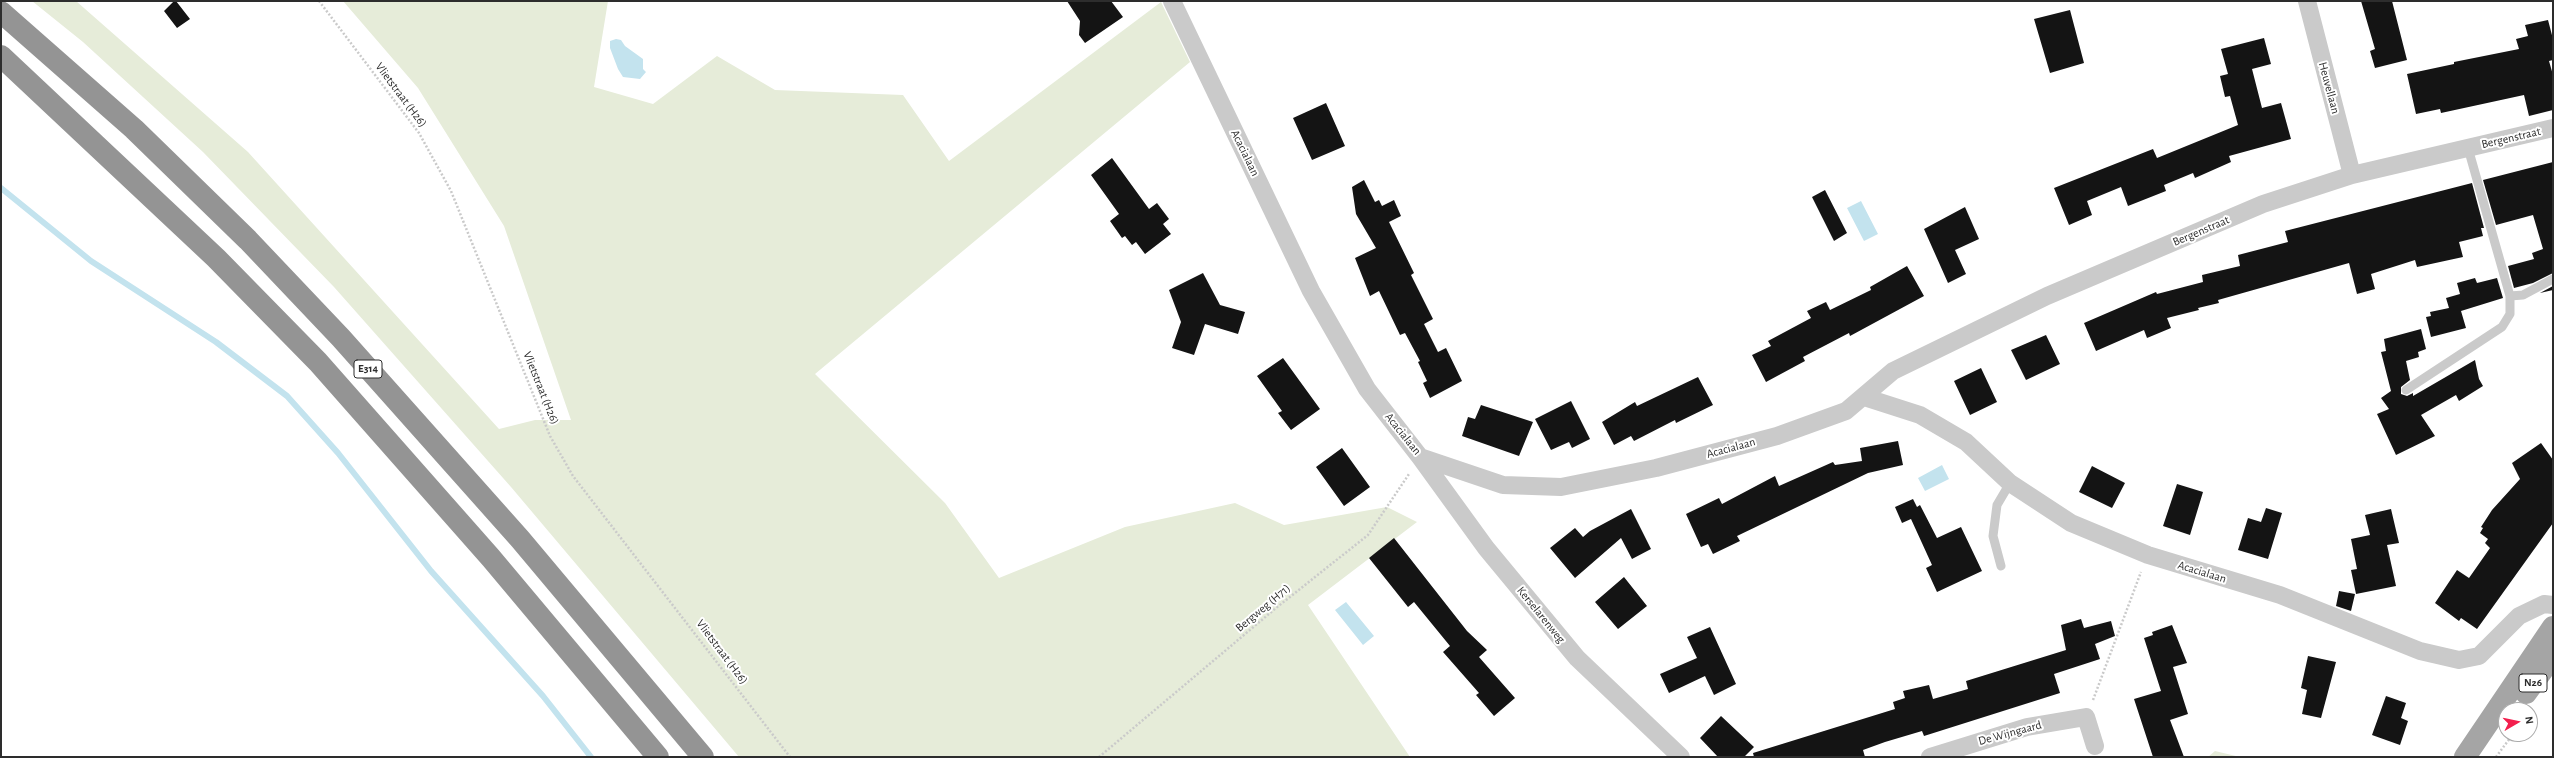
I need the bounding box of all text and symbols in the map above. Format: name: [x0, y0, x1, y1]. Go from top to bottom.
street label: Vlietstraat (H26): [372, 60, 430, 130]
street label: Heuvellaan: [2315, 61, 2343, 115]
street label: Bergenstraat: [2480, 124, 2542, 152]
street label: Acacialaan: [1228, 127, 1262, 179]
street label: Bergenstraat: [2170, 213, 2232, 249]
street label: Vlietstraat (H26): [520, 349, 562, 427]
road number: E314: [354, 360, 382, 378]
street label: Acacialaan: [1382, 410, 1424, 458]
street label: Acacialaan: [1705, 435, 1757, 461]
street label: Acacialaan: [2176, 558, 2228, 586]
street label: Bergweg (H71): [1233, 581, 1293, 635]
street label: Kerselarenweg: [1514, 584, 1568, 646]
street label: Vlietstraat (H26): [693, 617, 751, 687]
road number: N26: [2519, 674, 2547, 692]
north arrow: [2498, 702, 2538, 742]
text: N: [2523, 716, 2535, 725]
street label: De Wijngaard: [1977, 718, 2043, 748]

